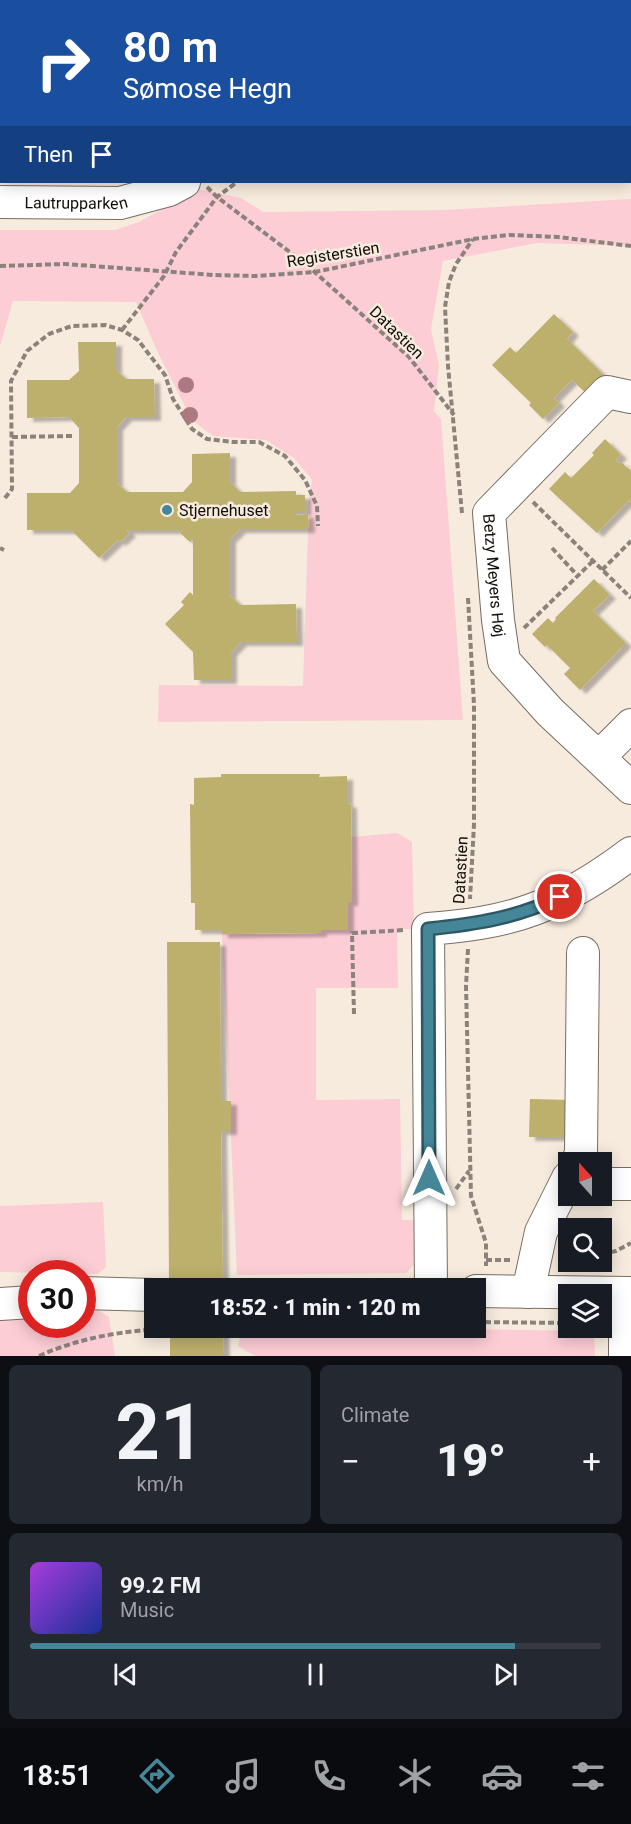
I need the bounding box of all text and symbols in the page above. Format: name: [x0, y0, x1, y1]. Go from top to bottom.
text: 80 m: [123, 23, 218, 72]
icon: right: [24, 24, 102, 102]
text: Sømose Hegn: [123, 73, 292, 105]
icon: arrive: [85, 138, 118, 171]
text: Then: [24, 142, 73, 167]
street label: Lautrupparken: [24, 192, 130, 213]
street label: Registerstien: [286, 238, 381, 271]
street label: Datastien: [366, 302, 428, 363]
place label: Stjernehuset: [179, 501, 268, 520]
marker: Stjernehuset: [160, 503, 174, 517]
street label: Betzy Meyers Høj: [479, 513, 509, 638]
street label: Datastien: [449, 836, 472, 904]
pin: [534, 871, 585, 922]
icon: arrive: [543, 880, 576, 913]
position arrow: [397, 1146, 461, 1210]
north arrow: [558, 1152, 612, 1206]
map controls: [558, 1152, 612, 1338]
button: search: [558, 1218, 612, 1272]
speed limit sign: 30: [18, 1260, 96, 1338]
button: layers: [558, 1284, 612, 1338]
text: 18:52 · 1 min · 120 m: [210, 1295, 420, 1320]
text: 21: [115, 1387, 205, 1478]
text: Climate: [341, 1403, 409, 1427]
text: 19°: [436, 1434, 506, 1487]
text: −: [341, 1442, 360, 1481]
text: +: [582, 1442, 601, 1481]
text: km/h: [137, 1472, 183, 1496]
text: 99.2 FM: [120, 1573, 201, 1598]
text: Music: [120, 1598, 174, 1622]
icon: previous: [109, 1658, 142, 1691]
icon: pause: [299, 1658, 332, 1691]
icon: next: [489, 1658, 522, 1691]
icon: directions: [136, 1755, 178, 1797]
icon: music: [222, 1755, 264, 1797]
icon: phone: [308, 1755, 350, 1797]
icon: climate: [394, 1755, 436, 1797]
icon: car: [481, 1755, 523, 1797]
icon: filters: [567, 1755, 609, 1797]
text: 18:51: [22, 1760, 92, 1792]

